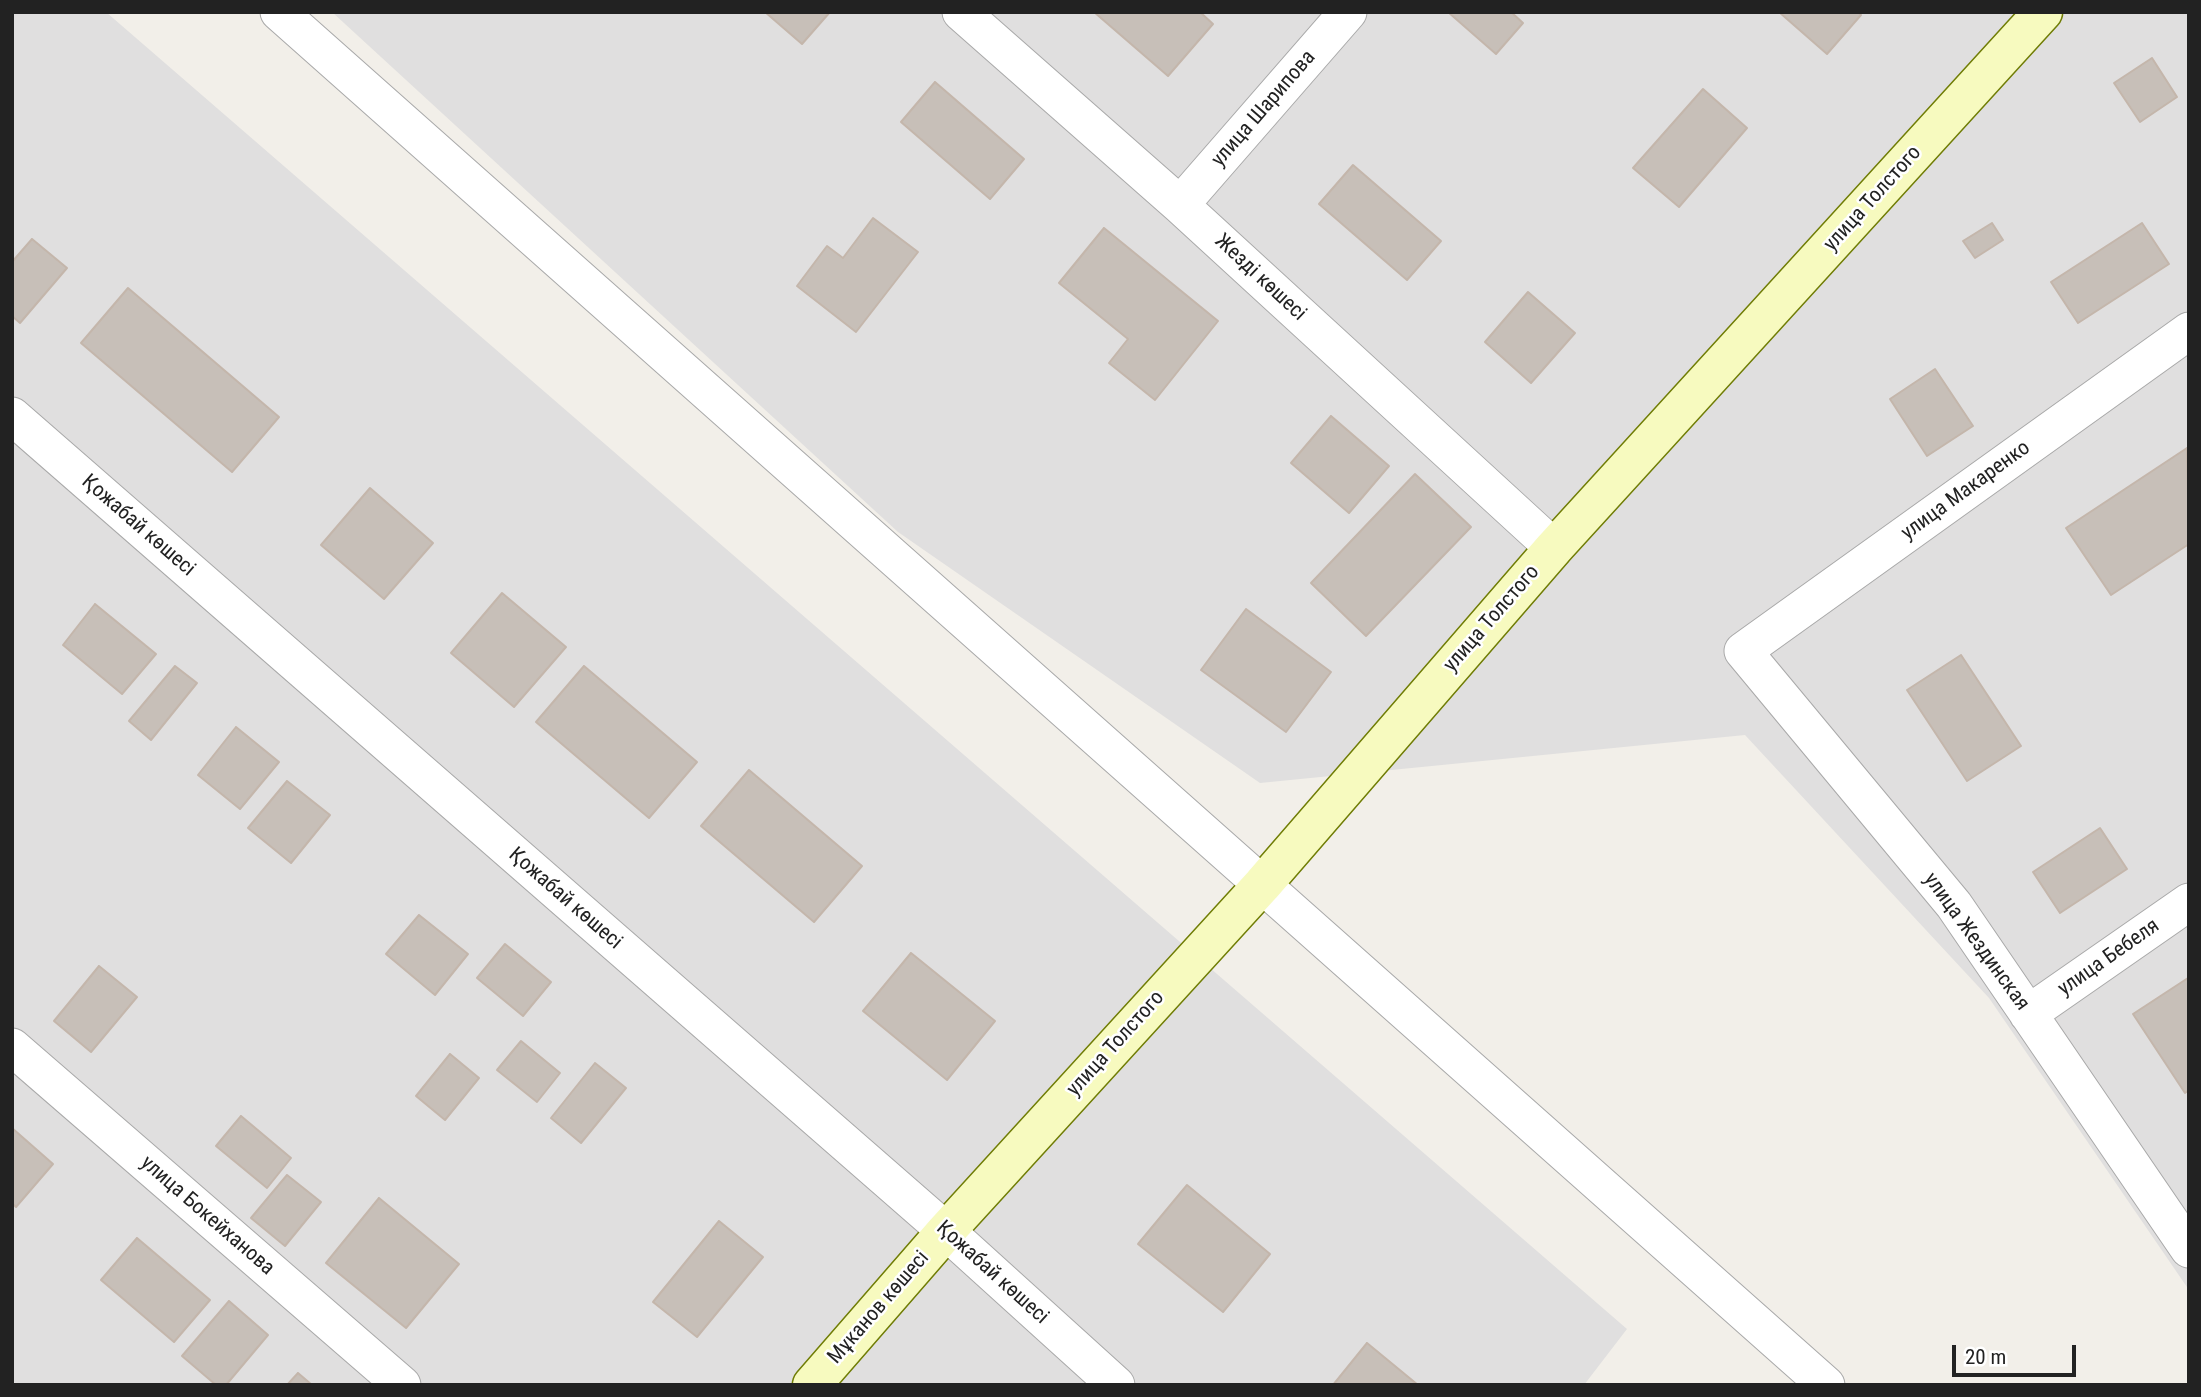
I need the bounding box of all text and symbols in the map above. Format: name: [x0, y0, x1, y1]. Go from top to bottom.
street label: улица Шарипова: [1207, 46, 1321, 172]
street label: улица Толстого: [1819, 141, 1927, 257]
street label: Жезді көшесі: [1209, 229, 1311, 327]
street label: улица Макаренко: [1897, 436, 2035, 546]
street label: Қожабай көшесі: [76, 470, 200, 582]
street label: улица Толстого: [1439, 560, 1545, 678]
street label: Қожабай көшесі: [503, 843, 627, 955]
street label: улица Жездинская: [1918, 868, 2034, 1016]
street label: улица Бебеля: [2053, 914, 2165, 1002]
street label: улица Толстого: [1062, 986, 1170, 1102]
street label: улица Бокейханова: [135, 1151, 279, 1281]
street label: Қожабай көшесі: [931, 1216, 1053, 1330]
street label: Мұканов көшесі: [823, 1246, 935, 1370]
scale bar: [1956, 1330, 2080, 1374]
text: 20 m: [1965, 1345, 2006, 1369]

